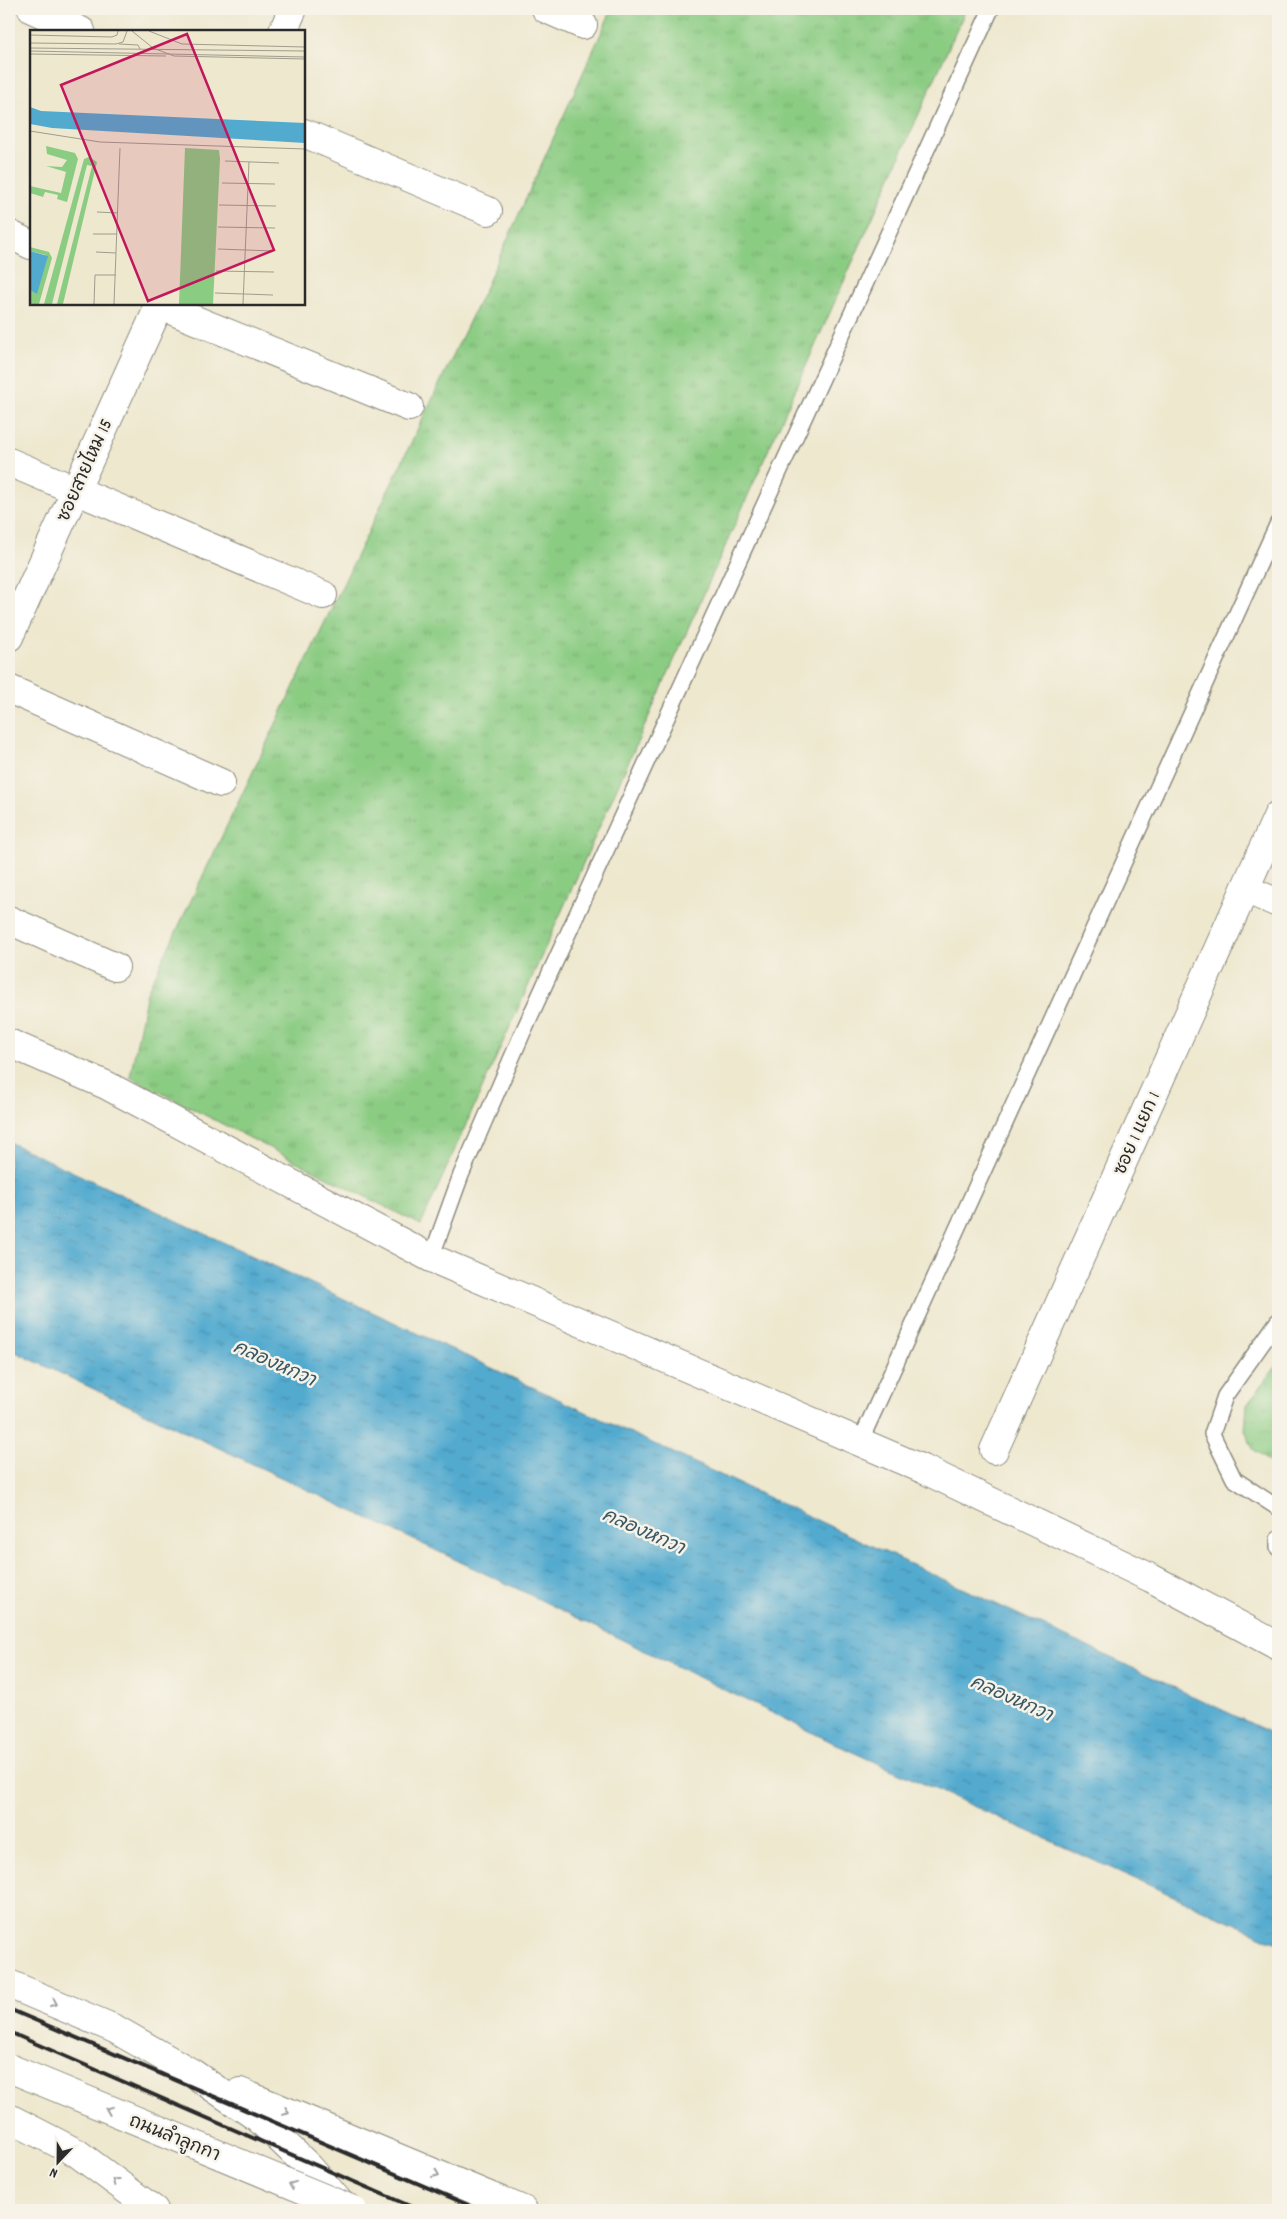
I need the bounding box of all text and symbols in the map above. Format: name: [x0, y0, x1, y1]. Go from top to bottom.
inset map: [30, 30, 305, 305]
street label: ซอยสายไหม 15: [50, 414, 120, 527]
street label: ซอย 1 แยก 1: [1109, 1088, 1168, 1180]
water label: คลองหกวา: [228, 1335, 321, 1396]
water label: คลองหกวา: [597, 1503, 690, 1564]
water label: คลองหกวา: [965, 1670, 1058, 1731]
one-way arrow: [49, 1997, 58, 2008]
one-way arrow: [105, 2105, 114, 2116]
one-way arrow: [281, 2105, 290, 2116]
street label: ถนนลำลูกกา: [125, 2108, 224, 2169]
north arrow: [32, 2136, 82, 2186]
text: N: [47, 2162, 61, 2183]
one-way arrow: [431, 2168, 440, 2178]
one-way arrow: [111, 2178, 121, 2187]
one-way arrow: [288, 2181, 296, 2191]

